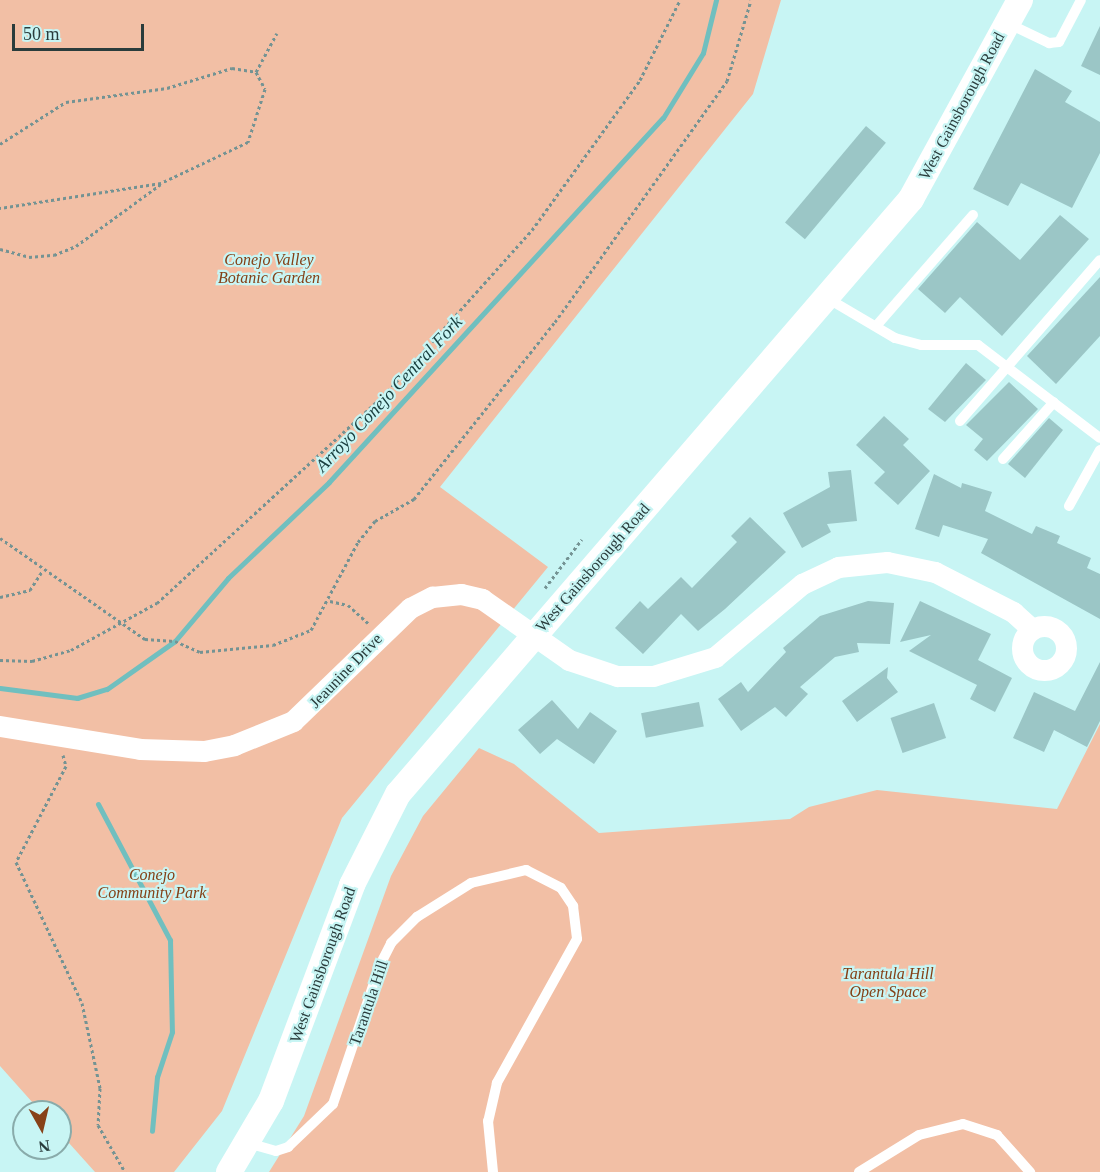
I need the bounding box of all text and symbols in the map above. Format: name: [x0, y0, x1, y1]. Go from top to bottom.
scale bar: [15, 12, 147, 50]
text: 50 m: [23, 24, 60, 44]
street label: West Gainsborough Road: [915, 29, 1009, 183]
park label: Conejo Valley Botanic Garden: [218, 250, 320, 288]
water label: Arroyo Conejo Central Fork: [311, 311, 467, 477]
street label: West Gainsborough Road: [532, 500, 654, 636]
street label: Jeaunine Drive: [306, 630, 386, 712]
park label: Conejo Community Park: [98, 865, 206, 903]
street label: West Gainsborough Road: [286, 885, 360, 1045]
street label: Tarantula Hill: [345, 958, 393, 1048]
park label: Tarantula Hill Open Space: [842, 964, 934, 1002]
north arrow: [12, 1100, 72, 1160]
text: N: [37, 1137, 51, 1156]

